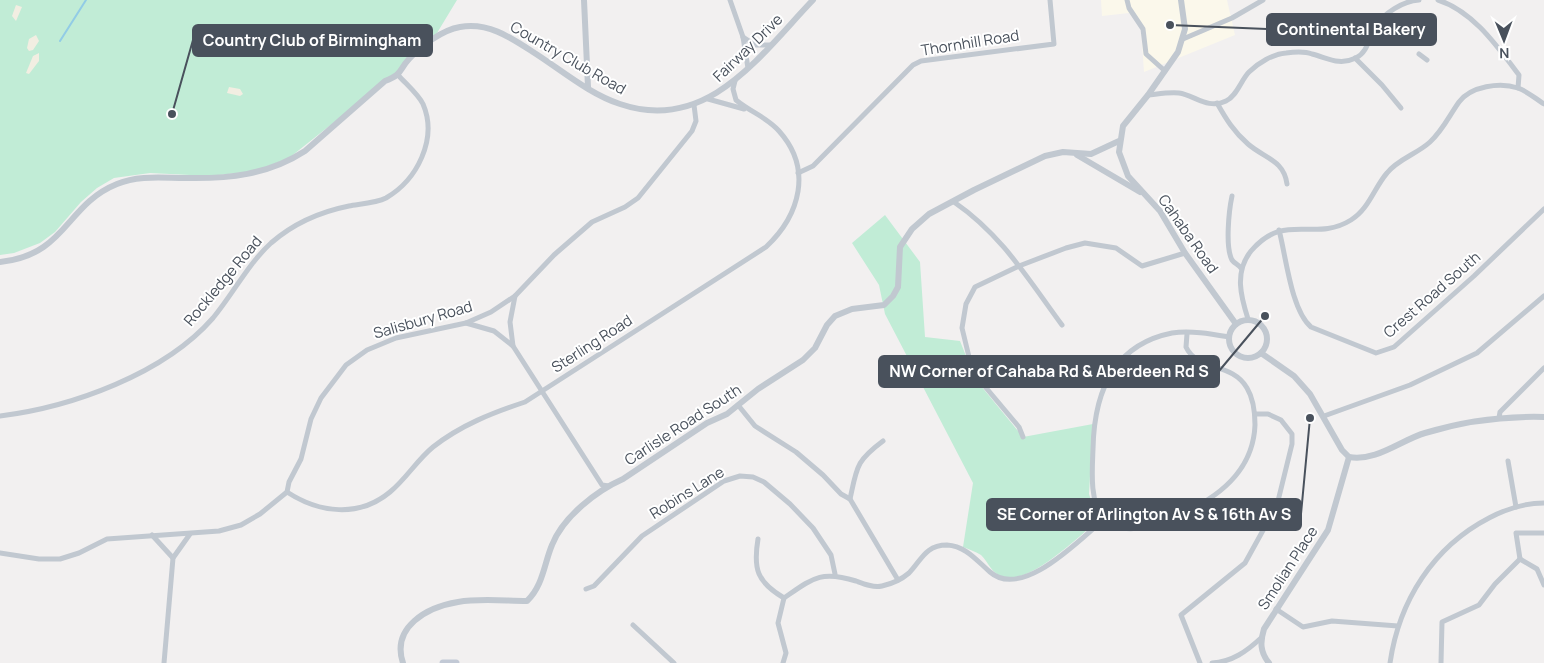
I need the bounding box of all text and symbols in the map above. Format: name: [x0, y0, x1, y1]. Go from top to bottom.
street label: Fairway Drive: [708, 9, 787, 86]
callout: Continental Bakery: [1267, 14, 1436, 45]
north arrow: [1479, 15, 1529, 65]
street label: Country Club Road: [507, 16, 630, 99]
text: Continental Bakery: [1277, 18, 1425, 40]
street label: Thornhill Road: [919, 24, 1020, 61]
callout: Country Club of Birmingham: [193, 25, 432, 56]
text: Country Club of Birmingham: [203, 29, 421, 51]
text: N: [1499, 44, 1509, 63]
street label: Cahaba Road: [1153, 190, 1223, 277]
street label: Rockledge Road: [179, 231, 266, 330]
street label: Crest Road South: [1379, 247, 1485, 343]
street label: Salisbury Road: [371, 295, 475, 344]
street label: Sterling Road: [547, 310, 636, 378]
callout: NW Corner of Cahaba Rd & Aberdeen Rd S: [879, 356, 1219, 387]
text: NW Corner of Cahaba Rd & Aberdeen Rd S: [889, 360, 1209, 382]
street label: Carlisle Road South: [620, 379, 745, 470]
street label: Robins Lane: [645, 461, 728, 524]
callout: SE Corner of Arlington Av S & 16th Av S: [987, 499, 1301, 530]
text: SE Corner of Arlington Av S & 16th Av S: [997, 503, 1291, 525]
street label: Smolian Place: [1253, 522, 1323, 614]

